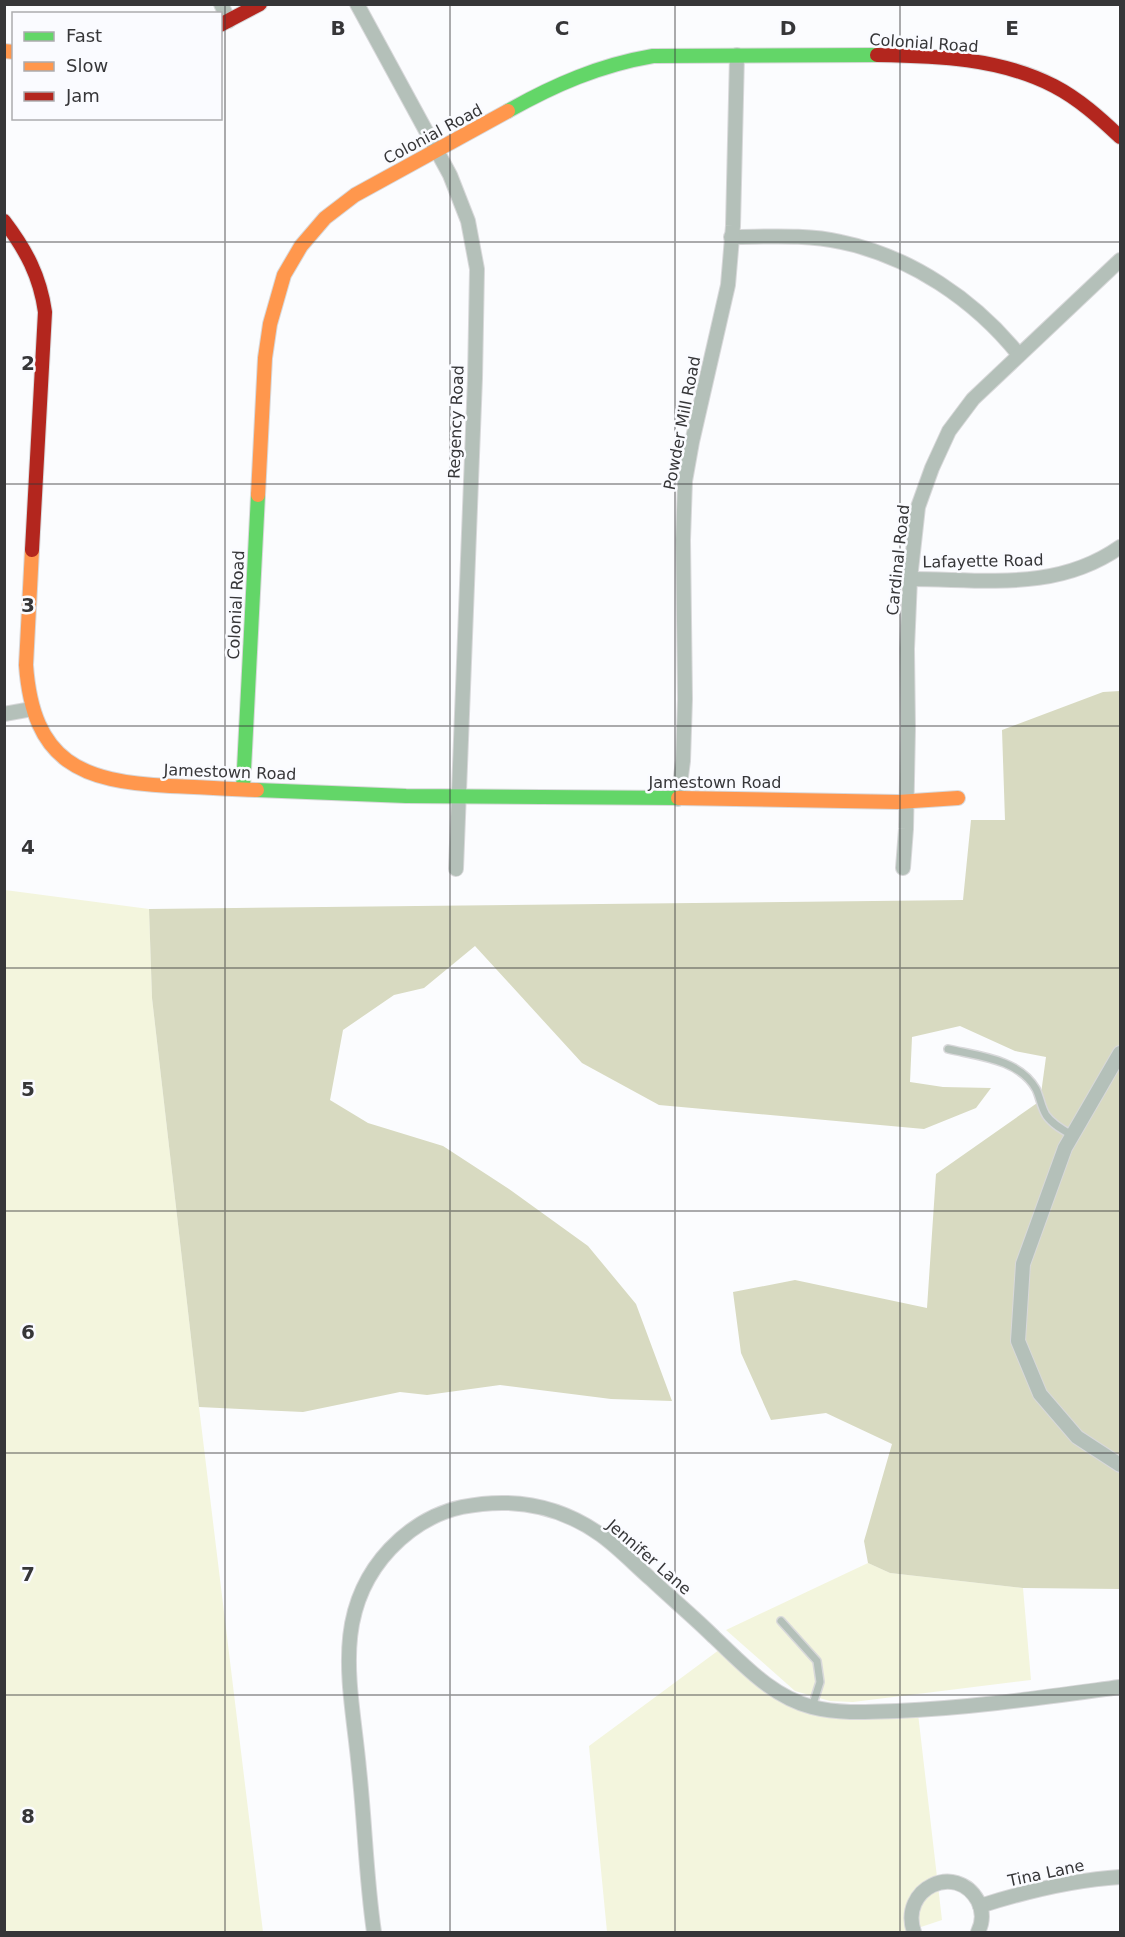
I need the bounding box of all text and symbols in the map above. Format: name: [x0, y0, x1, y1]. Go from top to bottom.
legend: [12, 12, 222, 120]
text: B: [330, 16, 346, 40]
text: C: [555, 16, 569, 40]
text: D: [780, 16, 796, 40]
text: E: [1005, 16, 1019, 40]
text: Fast: [66, 25, 102, 46]
street label: Colonial Road: [869, 30, 979, 56]
text: Slow: [66, 55, 108, 76]
text: Jam: [65, 85, 100, 106]
street label: Colonial Road: [380, 100, 486, 168]
text: 2: [21, 351, 35, 375]
street label: Powder Mill Road: [660, 354, 704, 492]
street label: Regency Road: [445, 365, 467, 479]
street label: Cardinal Road: [883, 504, 913, 616]
street label: Colonial Road: [224, 550, 248, 660]
street label: Lafayette Road: [922, 550, 1044, 572]
text: 3: [21, 593, 35, 617]
street label: Jamestown Road: [162, 760, 297, 784]
street label: Jamestown Road: [648, 773, 781, 792]
text: 4: [21, 835, 35, 859]
text: 5: [21, 1077, 35, 1101]
text: 6: [21, 1320, 35, 1344]
street label: Jennifer Lane: [602, 1515, 695, 1599]
text: 7: [21, 1562, 35, 1586]
text: 8: [21, 1804, 35, 1828]
street label: Tina Lane: [1005, 1856, 1086, 1891]

